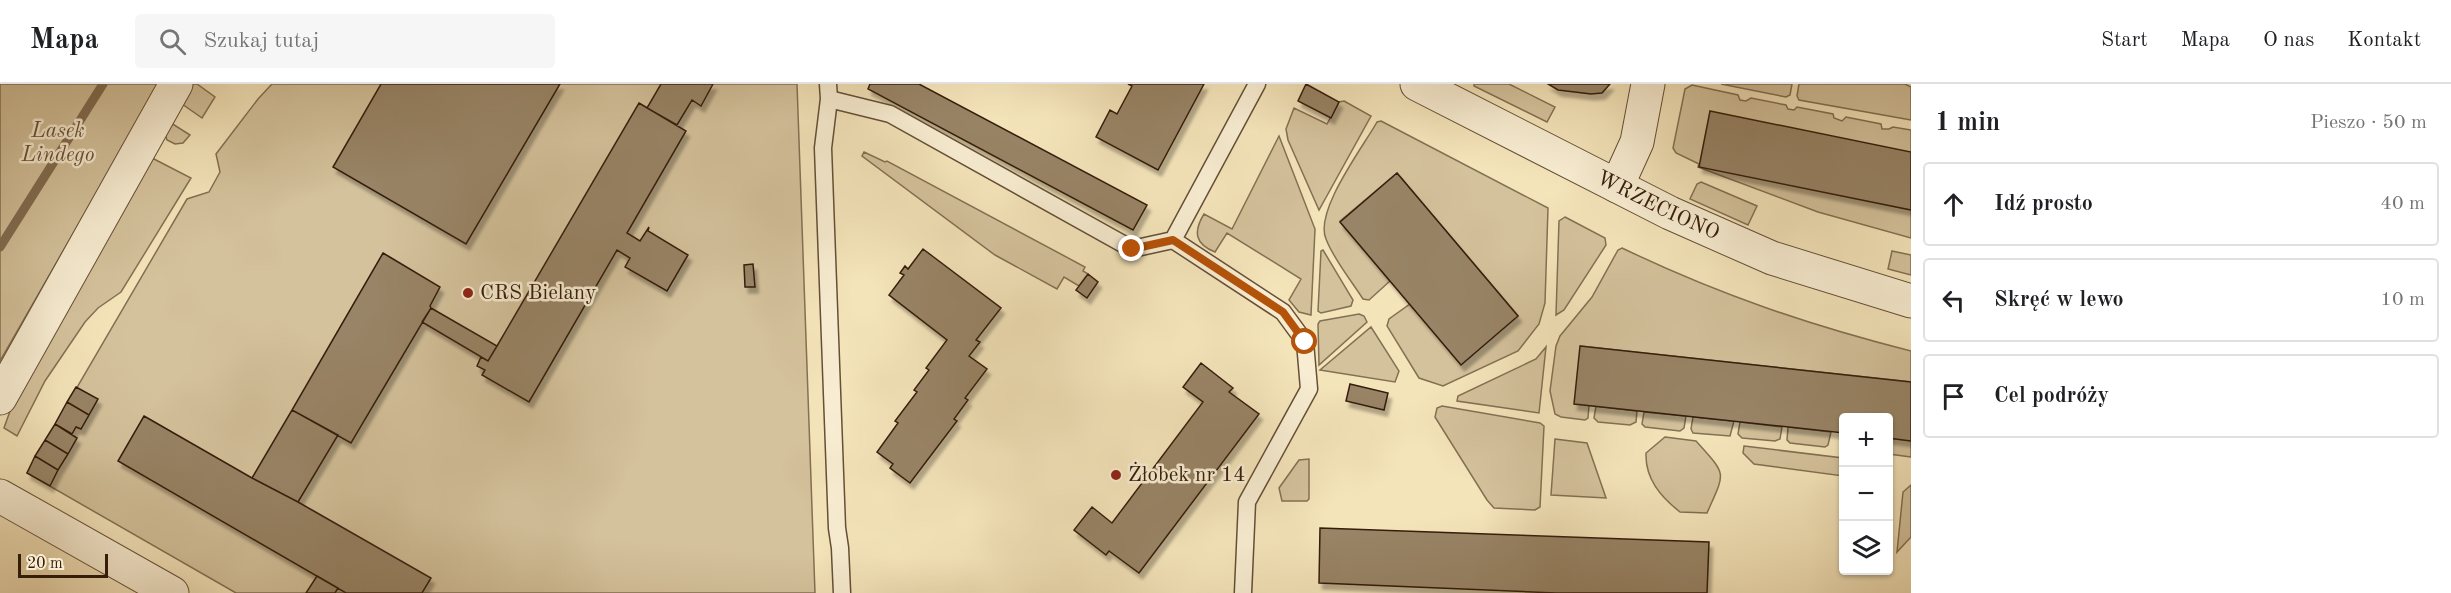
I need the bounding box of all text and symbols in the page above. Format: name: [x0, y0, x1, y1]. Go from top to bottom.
search box: [135, 14, 555, 68]
icon: search: [156, 25, 189, 58]
text: Mapa: [30, 27, 99, 55]
text: Szukaj tutaj: [204, 30, 319, 52]
text: Start: [2101, 30, 2148, 51]
text: Mapa: [2181, 30, 2230, 51]
text: O nas: [2263, 30, 2314, 51]
text: Kontakt: [2347, 30, 2421, 51]
text: 1 min: [1935, 110, 2000, 136]
text: Pieszo · 50 m: [2310, 113, 2427, 133]
park label: Lasek Lindego: [21, 121, 94, 166]
street label: WRZECIONO: [1593, 167, 1723, 244]
icon: ahead: [1937, 188, 1970, 221]
text: Idź prosto: [1994, 193, 2093, 215]
text: 40 m: [2380, 194, 2425, 214]
route end: [1118, 235, 1144, 261]
place label: CRS Bielany: [480, 283, 596, 304]
icon: left: [1937, 284, 1970, 317]
marker: CRS Bielany: [461, 286, 475, 300]
text: Skręć w lewo: [1994, 289, 2124, 311]
text: 10 m: [2380, 290, 2425, 310]
route start: [1291, 328, 1317, 354]
icon: arrive: [1937, 380, 1970, 413]
text: Cel podróży: [1994, 385, 2109, 407]
map controls: [1839, 413, 1893, 575]
button: +: [1839, 413, 1893, 467]
place label: Żłobek nr 14: [1128, 461, 1245, 486]
button: −: [1839, 467, 1893, 521]
marker: Żłobek nr 14: [1109, 468, 1123, 482]
button: layers: [1839, 521, 1893, 575]
scale bar: [18, 551, 108, 578]
text: 20 m: [27, 556, 63, 572]

